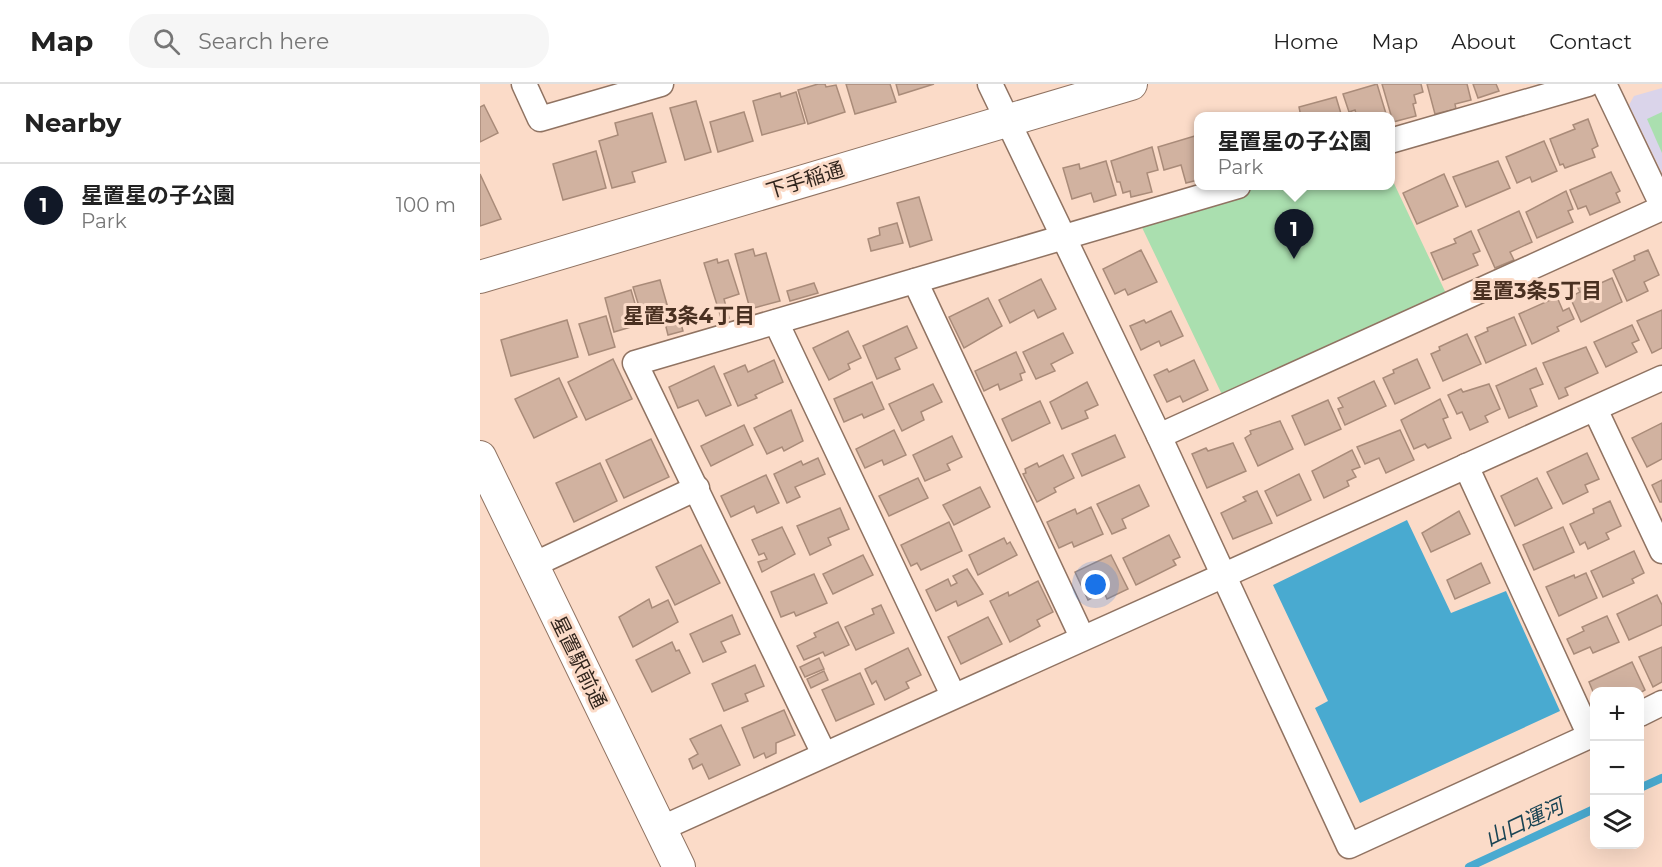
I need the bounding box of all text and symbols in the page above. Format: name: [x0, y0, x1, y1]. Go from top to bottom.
search box: [129, 14, 549, 68]
text: Map: [30, 24, 93, 58]
icon: search: [150, 25, 183, 58]
text: Search here: [198, 28, 329, 55]
text: Home: [1273, 29, 1338, 54]
text: Map: [1371, 29, 1418, 54]
text: About: [1451, 29, 1516, 54]
text: Contact: [1549, 29, 1632, 54]
text: Nearby: [24, 107, 121, 139]
popup: [1194, 112, 1395, 190]
text: 星置星の子公園: [1217, 128, 1372, 155]
text: Park: [1217, 155, 1263, 179]
street label: 下手稲通: [763, 157, 847, 203]
text: 星置星の子公園: [81, 182, 235, 209]
text: 1: [40, 193, 47, 217]
text: 100 m: [396, 193, 456, 217]
text: Park: [81, 209, 127, 233]
pin: 1: [1274, 210, 1314, 259]
district label: 星置3条5丁目: [1472, 278, 1602, 303]
district label: 星置3条4丁目: [623, 303, 755, 328]
your location: [1081, 570, 1110, 599]
street label: 星置駅前通: [546, 612, 612, 712]
map controls: [1590, 687, 1644, 849]
button: +: [1590, 687, 1644, 741]
button: −: [1590, 741, 1644, 795]
water label: 山口運河: [1481, 791, 1571, 851]
button: layers: [1590, 795, 1644, 849]

